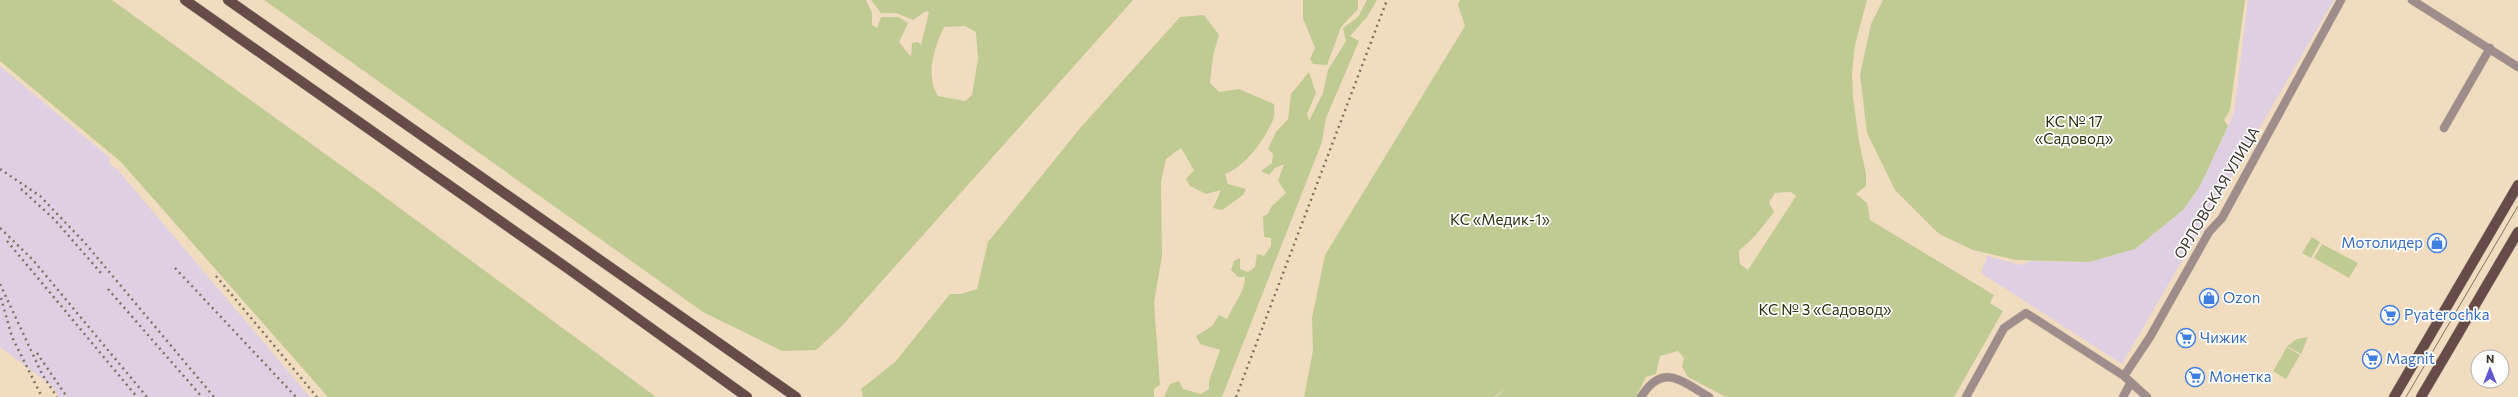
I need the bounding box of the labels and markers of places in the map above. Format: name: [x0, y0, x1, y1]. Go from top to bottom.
shop icon: Мотолидер: [2426, 232, 2448, 254]
place label: Мотолидер: [2341, 233, 2423, 251]
shop icon: Ozon: [2198, 287, 2220, 309]
place label: Ozon: [2223, 288, 2260, 306]
supermarket icon: Pyaterochka: [2379, 304, 2401, 326]
place label: Pyaterochka: [2404, 305, 2490, 323]
supermarket icon: Чижик: [2175, 327, 2197, 349]
place label: Чижик: [2200, 328, 2247, 346]
supermarket icon: Magnit: [2361, 348, 2383, 370]
place label: Magnit: [2386, 349, 2435, 367]
supermarket icon: Монетка: [2184, 366, 2206, 388]
place label: Монетка: [2209, 367, 2272, 385]

